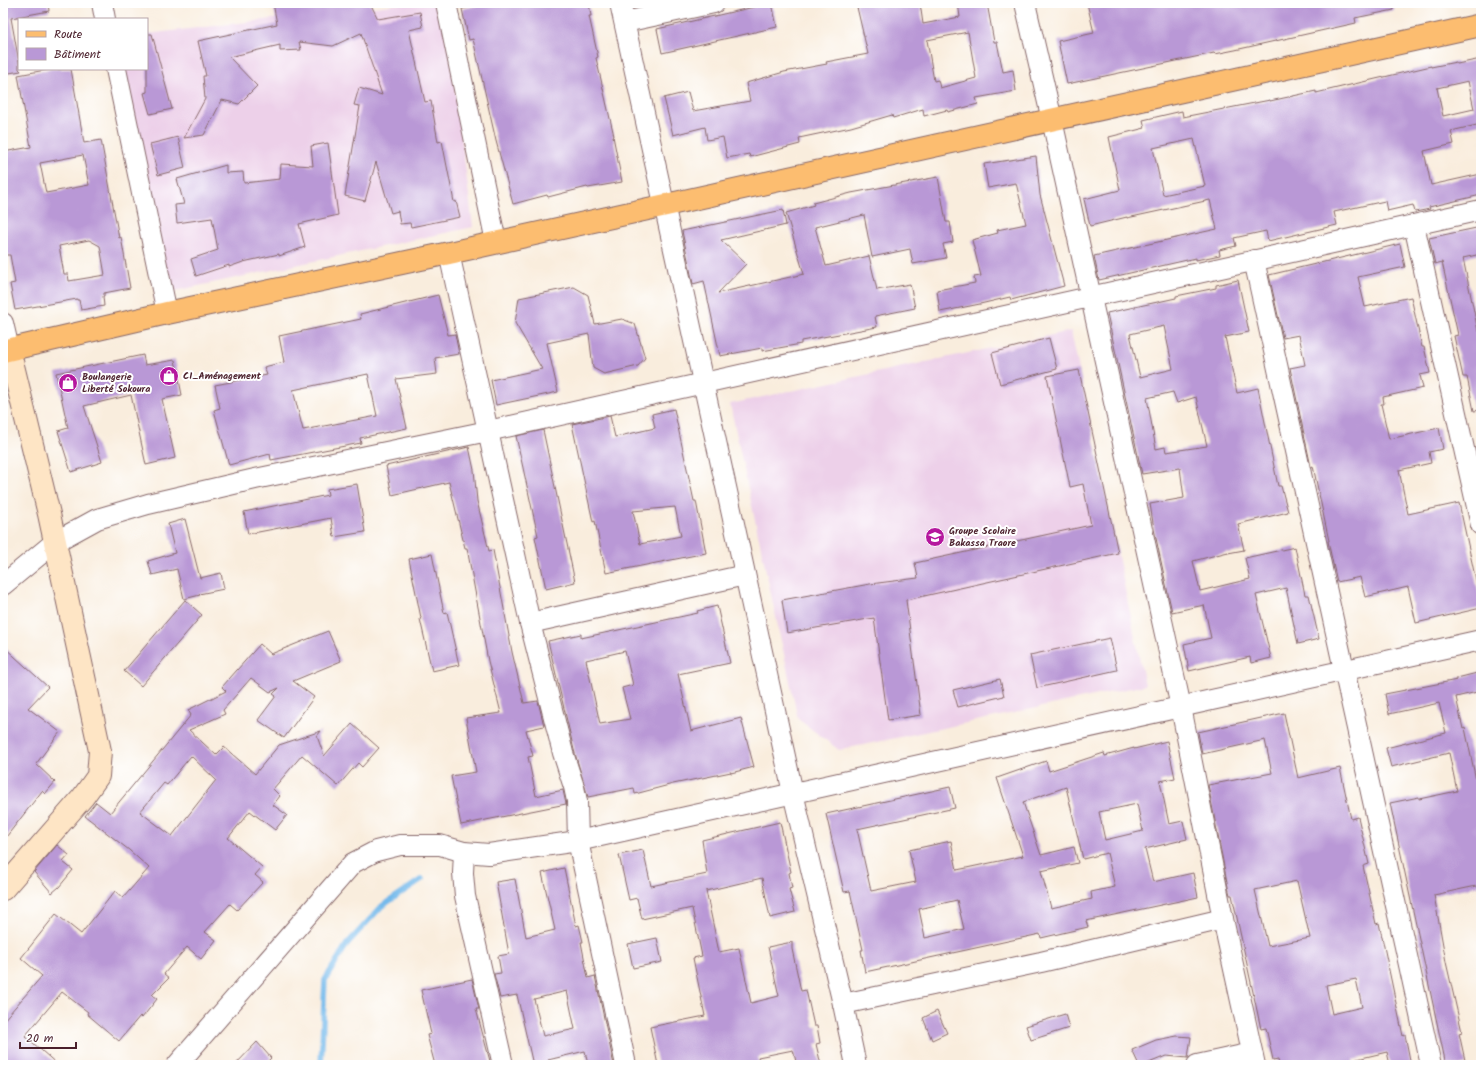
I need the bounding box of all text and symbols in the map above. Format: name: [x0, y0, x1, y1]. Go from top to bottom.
legend: [18, 18, 148, 70]
text: Route: [54, 25, 83, 44]
text: Bâtiment: [54, 45, 101, 64]
shop icon: CI_Aménagement: [158, 365, 180, 387]
place label: CI_Aménagement: [183, 368, 261, 384]
place label: Boulangerie Liberté Sokoura: [82, 369, 150, 397]
shop icon: Boulangerie Liberté Sokoura: [57, 372, 79, 394]
place label: Groupe Scolaire Bakassa Traore: [949, 523, 1016, 551]
school or university icon: Groupe Scolaire Bakassa Traore: [924, 526, 946, 548]
scale bar: [20, 1024, 76, 1050]
text: 20 m: [26, 1029, 54, 1048]

